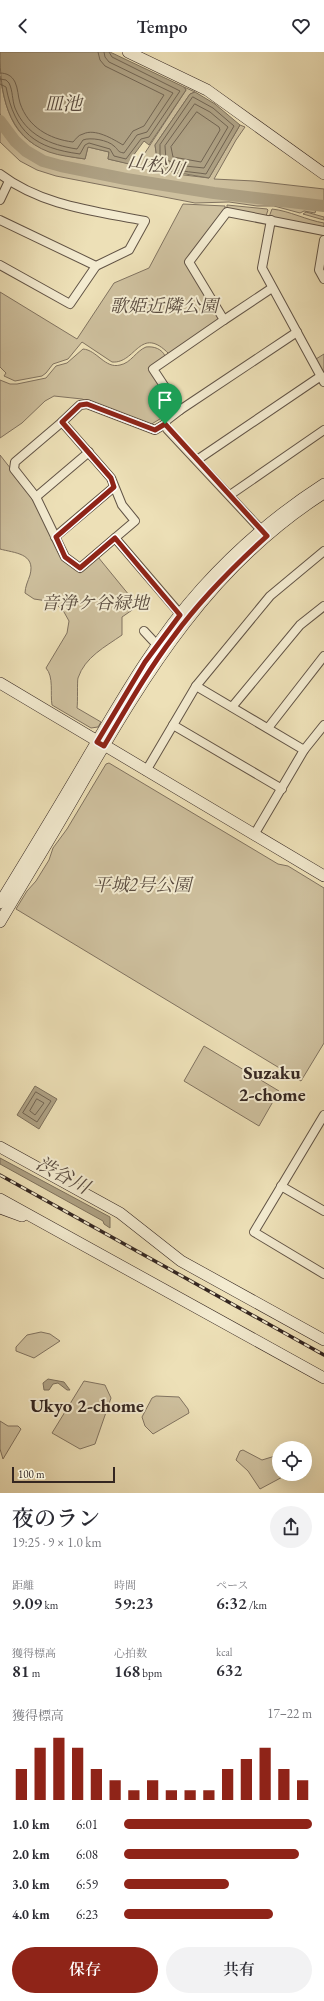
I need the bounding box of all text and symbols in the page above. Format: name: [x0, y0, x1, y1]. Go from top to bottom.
icon: back: [12, 15, 34, 37]
text: Tempo: [137, 15, 188, 38]
icon: heart: [290, 15, 312, 37]
water label: 皿池: [44, 91, 84, 116]
water label: 山松川: [126, 148, 188, 183]
park label: 歌姫近隣公園: [110, 294, 221, 317]
pin: [148, 383, 182, 424]
icon: arrive: [154, 389, 176, 411]
park label: 音浄ケ谷緑地: [41, 591, 151, 614]
park label: 平城2号公園: [93, 873, 194, 896]
district label: Suzaku 2-chome: [238, 1060, 306, 1107]
water label: 渋谷川: [32, 1151, 96, 1200]
district label: Ukyo 2-chome: [30, 1393, 144, 1418]
map controls: [272, 1441, 312, 1481]
button: locate: [272, 1441, 312, 1481]
scale bar: [12, 1465, 115, 1484]
text: 100 m: [18, 1467, 45, 1481]
text: 夜のラン: [12, 1504, 100, 1533]
button: share: [270, 1506, 312, 1548]
text: 19:25 · 9 × 1.0 km: [12, 1534, 102, 1551]
text: 距離: [12, 1578, 34, 1592]
text: 時間: [114, 1578, 136, 1592]
text: ペース: [216, 1578, 248, 1592]
text: 9.09: [12, 1592, 42, 1614]
text: 59:23: [114, 1592, 154, 1614]
text: 6:32: [216, 1592, 247, 1614]
text: km: [42, 1598, 58, 1612]
text: /km: [247, 1598, 267, 1612]
text: kcal: [216, 1645, 233, 1659]
text: 獲得標高: [12, 1646, 56, 1660]
text: 心拍数: [114, 1646, 147, 1660]
text: 632: [216, 1659, 242, 1681]
text: 81: [12, 1660, 29, 1682]
text: 168: [114, 1660, 140, 1682]
text: m: [29, 1666, 40, 1680]
text: bpm: [140, 1666, 162, 1680]
text: 17–22 m: [267, 1705, 312, 1722]
text: 獲得標高: [12, 1707, 64, 1724]
text: 1.0 km: [12, 1816, 50, 1833]
text: 6:01: [76, 1816, 98, 1833]
text: 2.0 km: [12, 1846, 50, 1863]
text: 6:08: [76, 1846, 98, 1863]
text: 3.0 km: [12, 1876, 50, 1893]
text: 6:59: [76, 1876, 98, 1893]
text: 4.0 km: [12, 1906, 50, 1923]
text: 6:23: [76, 1906, 98, 1923]
button: 保存: [12, 1947, 158, 1993]
button: 共有: [166, 1947, 312, 1993]

